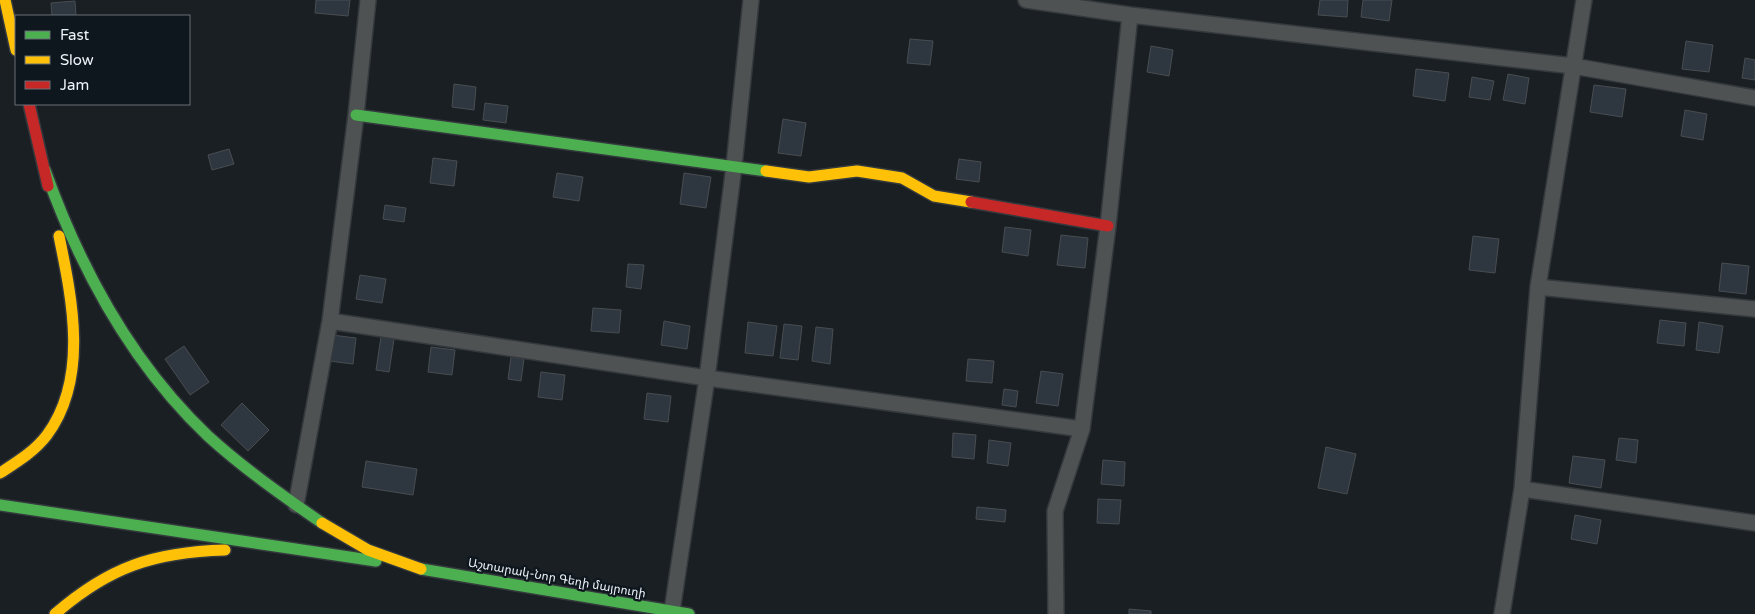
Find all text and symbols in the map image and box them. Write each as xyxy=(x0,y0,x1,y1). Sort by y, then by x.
legend xyxy=(15,15,190,105)
text: Fast xyxy=(60,26,90,44)
text: Slow xyxy=(60,51,94,69)
text: Jam xyxy=(60,76,89,94)
street label: Աշտարակ-Նոր Գեղի մայրուղի xyxy=(467,555,647,601)

